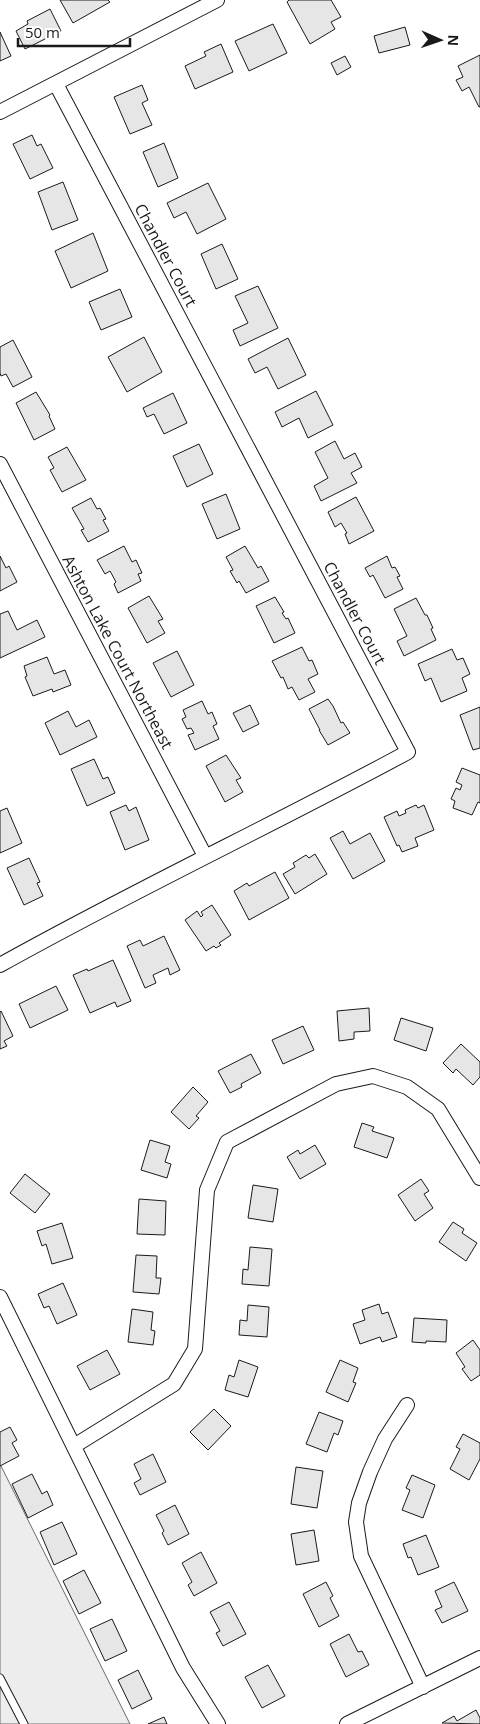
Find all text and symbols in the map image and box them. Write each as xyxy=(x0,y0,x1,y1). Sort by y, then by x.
scale bar xyxy=(18,15,130,47)
north arrow xyxy=(415,15,465,65)
text: 50 m xyxy=(25,22,60,42)
text: N xyxy=(444,34,463,46)
street label: Chandler Court xyxy=(130,200,203,311)
street label: Ashton Lake Court Northeast xyxy=(57,551,179,753)
street label: Chandler Court xyxy=(319,558,392,669)

